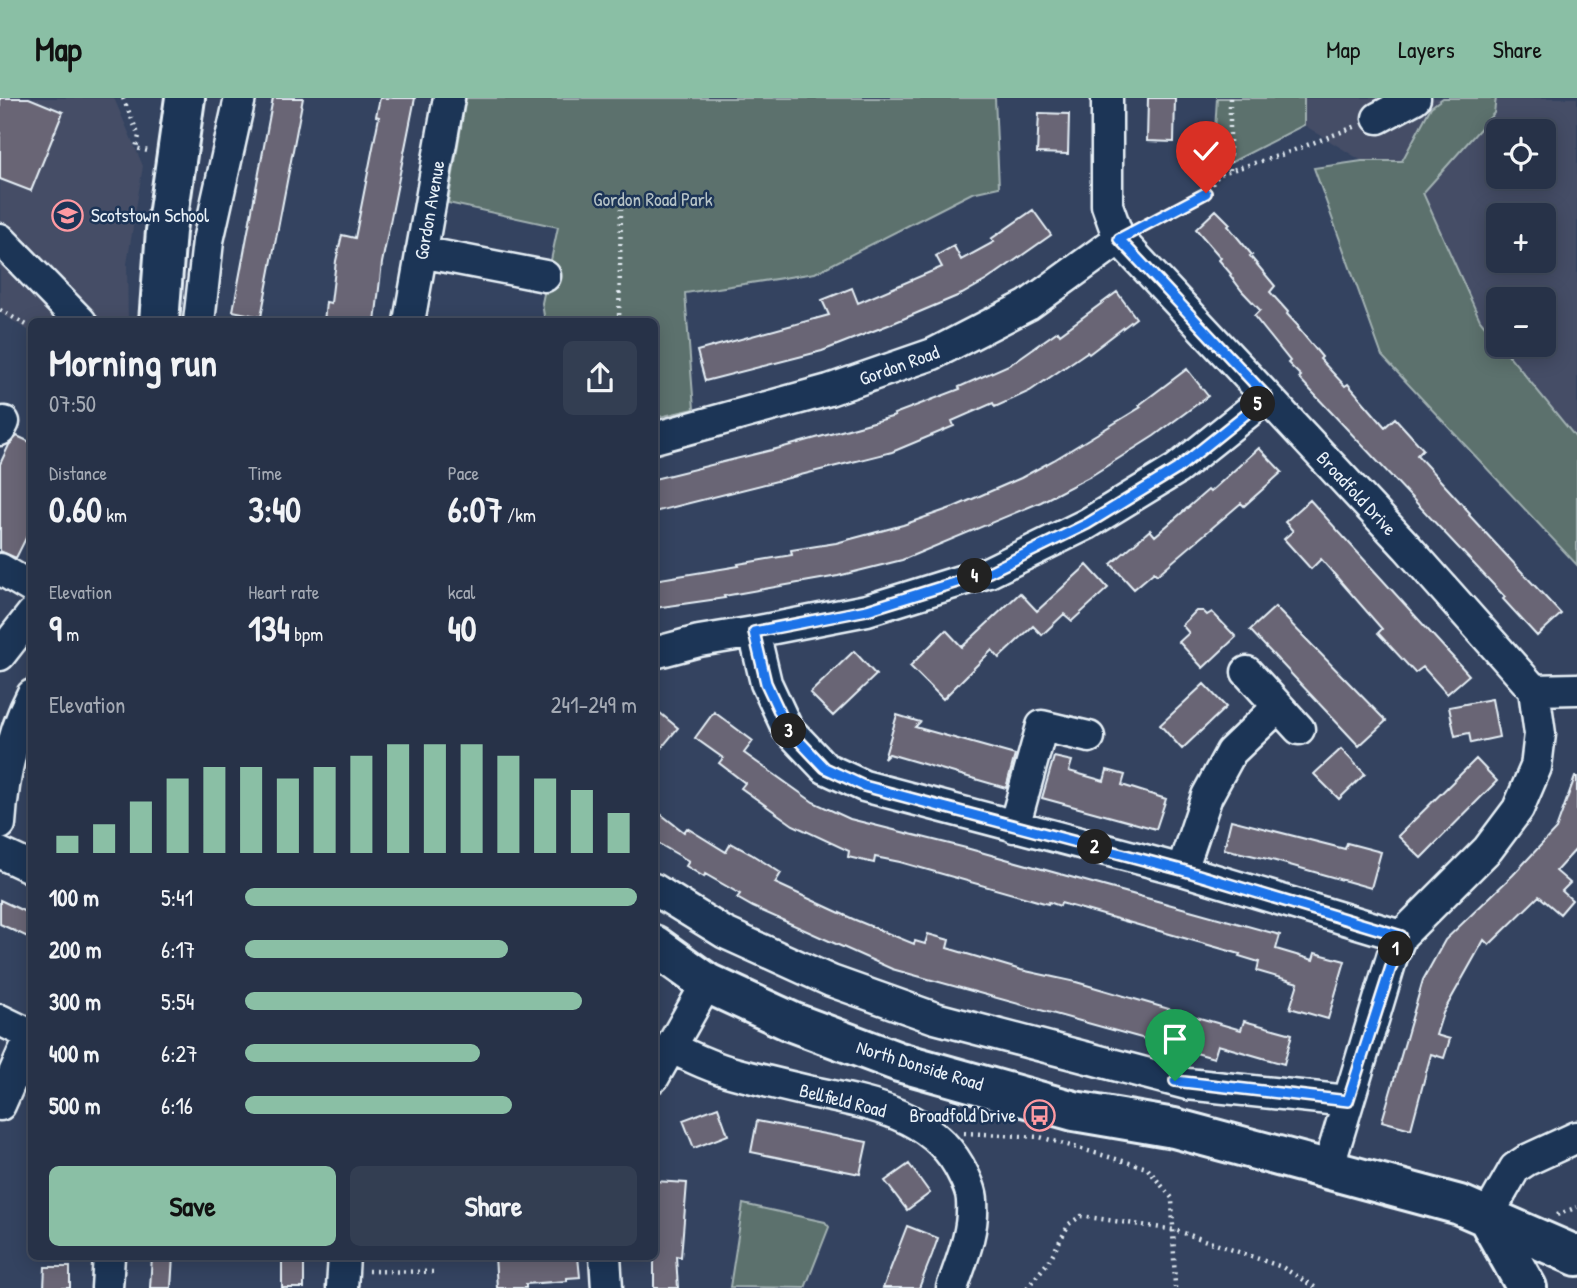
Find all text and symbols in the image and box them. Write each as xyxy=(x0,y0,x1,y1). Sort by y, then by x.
text: Map xyxy=(35,27,82,71)
text: Map xyxy=(1326,33,1360,65)
text: Layers xyxy=(1398,33,1455,65)
text: Share xyxy=(1493,33,1542,65)
map controls xyxy=(1486,119,1556,357)
button: locate xyxy=(1486,119,1556,189)
pin xyxy=(1176,121,1236,193)
icon: check xyxy=(1187,132,1225,170)
street label: Gordon Avenue xyxy=(407,158,451,262)
park label: Gordon Road Park xyxy=(593,186,713,212)
school or university icon: Scotstown School xyxy=(51,198,85,232)
place label: Scotstown School xyxy=(91,202,210,228)
button: + xyxy=(1486,203,1556,273)
button: − xyxy=(1486,287,1556,357)
text: Morning run xyxy=(49,336,217,388)
street label: Gordon Road xyxy=(855,338,943,391)
button: share xyxy=(563,341,637,415)
pin: 5 xyxy=(1240,386,1276,422)
text: 07:50 xyxy=(49,388,96,419)
text: 5 xyxy=(1253,390,1262,416)
street label: Broadfold Drive xyxy=(1311,445,1403,541)
text: Distance xyxy=(49,460,107,486)
text: Time xyxy=(248,460,282,486)
text: Pace xyxy=(448,460,479,486)
text: 0.60 xyxy=(49,486,102,533)
text: 3:40 xyxy=(248,486,301,533)
text: 6:07 xyxy=(448,486,503,533)
text: km xyxy=(102,502,127,528)
text: /km xyxy=(503,502,536,528)
pin: 4 xyxy=(958,559,992,594)
text: 4 xyxy=(971,562,978,588)
text: Elevation xyxy=(49,579,112,605)
text: Heart rate xyxy=(248,579,319,605)
text: kcal xyxy=(448,579,475,605)
text: 9 xyxy=(49,605,62,652)
text: 134 xyxy=(248,605,290,652)
text: 40 xyxy=(448,605,476,652)
text: m xyxy=(62,621,79,647)
text: bpm xyxy=(290,621,323,647)
text: Elevation xyxy=(49,689,125,720)
text: 241–249 m xyxy=(551,689,637,720)
pin: 3 xyxy=(772,714,806,748)
text: 3 xyxy=(784,717,793,743)
pin: 2 xyxy=(1078,830,1112,864)
text: 2 xyxy=(1090,833,1099,859)
text: 100 m xyxy=(49,882,99,913)
text: 5:41 xyxy=(161,882,193,913)
pin: 1 xyxy=(1378,932,1414,966)
text: 200 m xyxy=(49,934,101,965)
text: 6:17 xyxy=(161,934,195,965)
text: 1 xyxy=(1392,935,1399,961)
text: 300 m xyxy=(49,986,101,1017)
text: 5:54 xyxy=(161,986,194,1017)
pin xyxy=(1145,1009,1205,1081)
icon: arrive xyxy=(1156,1020,1194,1058)
street label: North Donside Road xyxy=(853,1033,987,1097)
text: 400 m xyxy=(49,1038,99,1069)
text: 6:27 xyxy=(161,1038,198,1069)
street label: Bellfield Road xyxy=(797,1077,890,1123)
text: 500 m xyxy=(49,1090,100,1121)
text: 6:16 xyxy=(161,1090,193,1121)
bus stop icon: Broadfold Drive xyxy=(1022,1098,1056,1132)
place label: Broadfold Drive xyxy=(909,1102,1016,1128)
button: Save xyxy=(49,1166,336,1246)
button: Share xyxy=(350,1166,637,1246)

